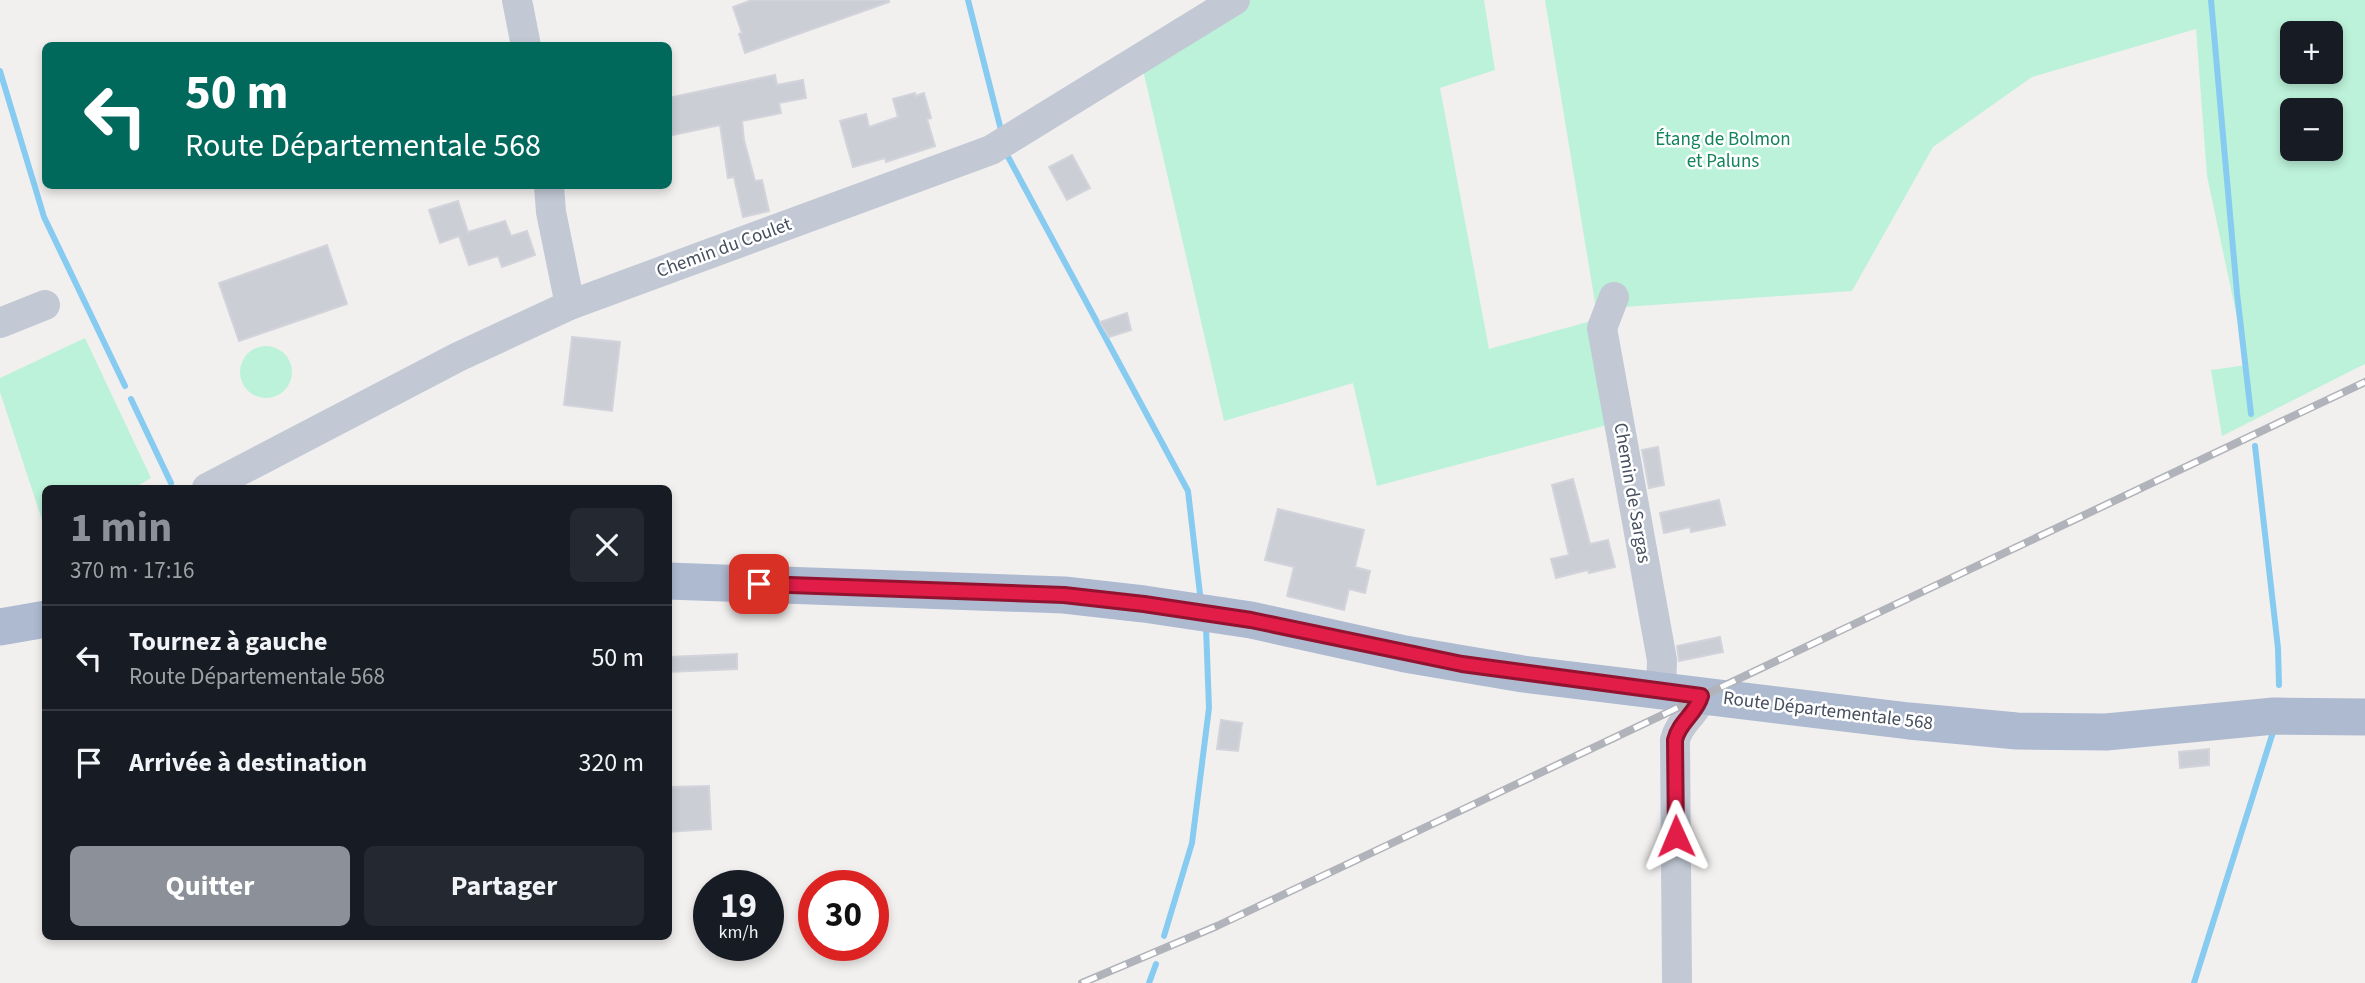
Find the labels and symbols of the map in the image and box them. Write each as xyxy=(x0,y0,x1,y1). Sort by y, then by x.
park label: Étang de Bolmon et Paluns xyxy=(1655,126,1791,175)
street label: Chemin du Coulet xyxy=(653,211,796,285)
street label: Chemin de Sargas xyxy=(1606,421,1658,565)
pin xyxy=(729,554,789,614)
street label: Route Départementale 568 xyxy=(1721,685,1935,737)
position arrow xyxy=(1639,799,1713,873)
speed limit sign: 30 xyxy=(798,870,889,961)

